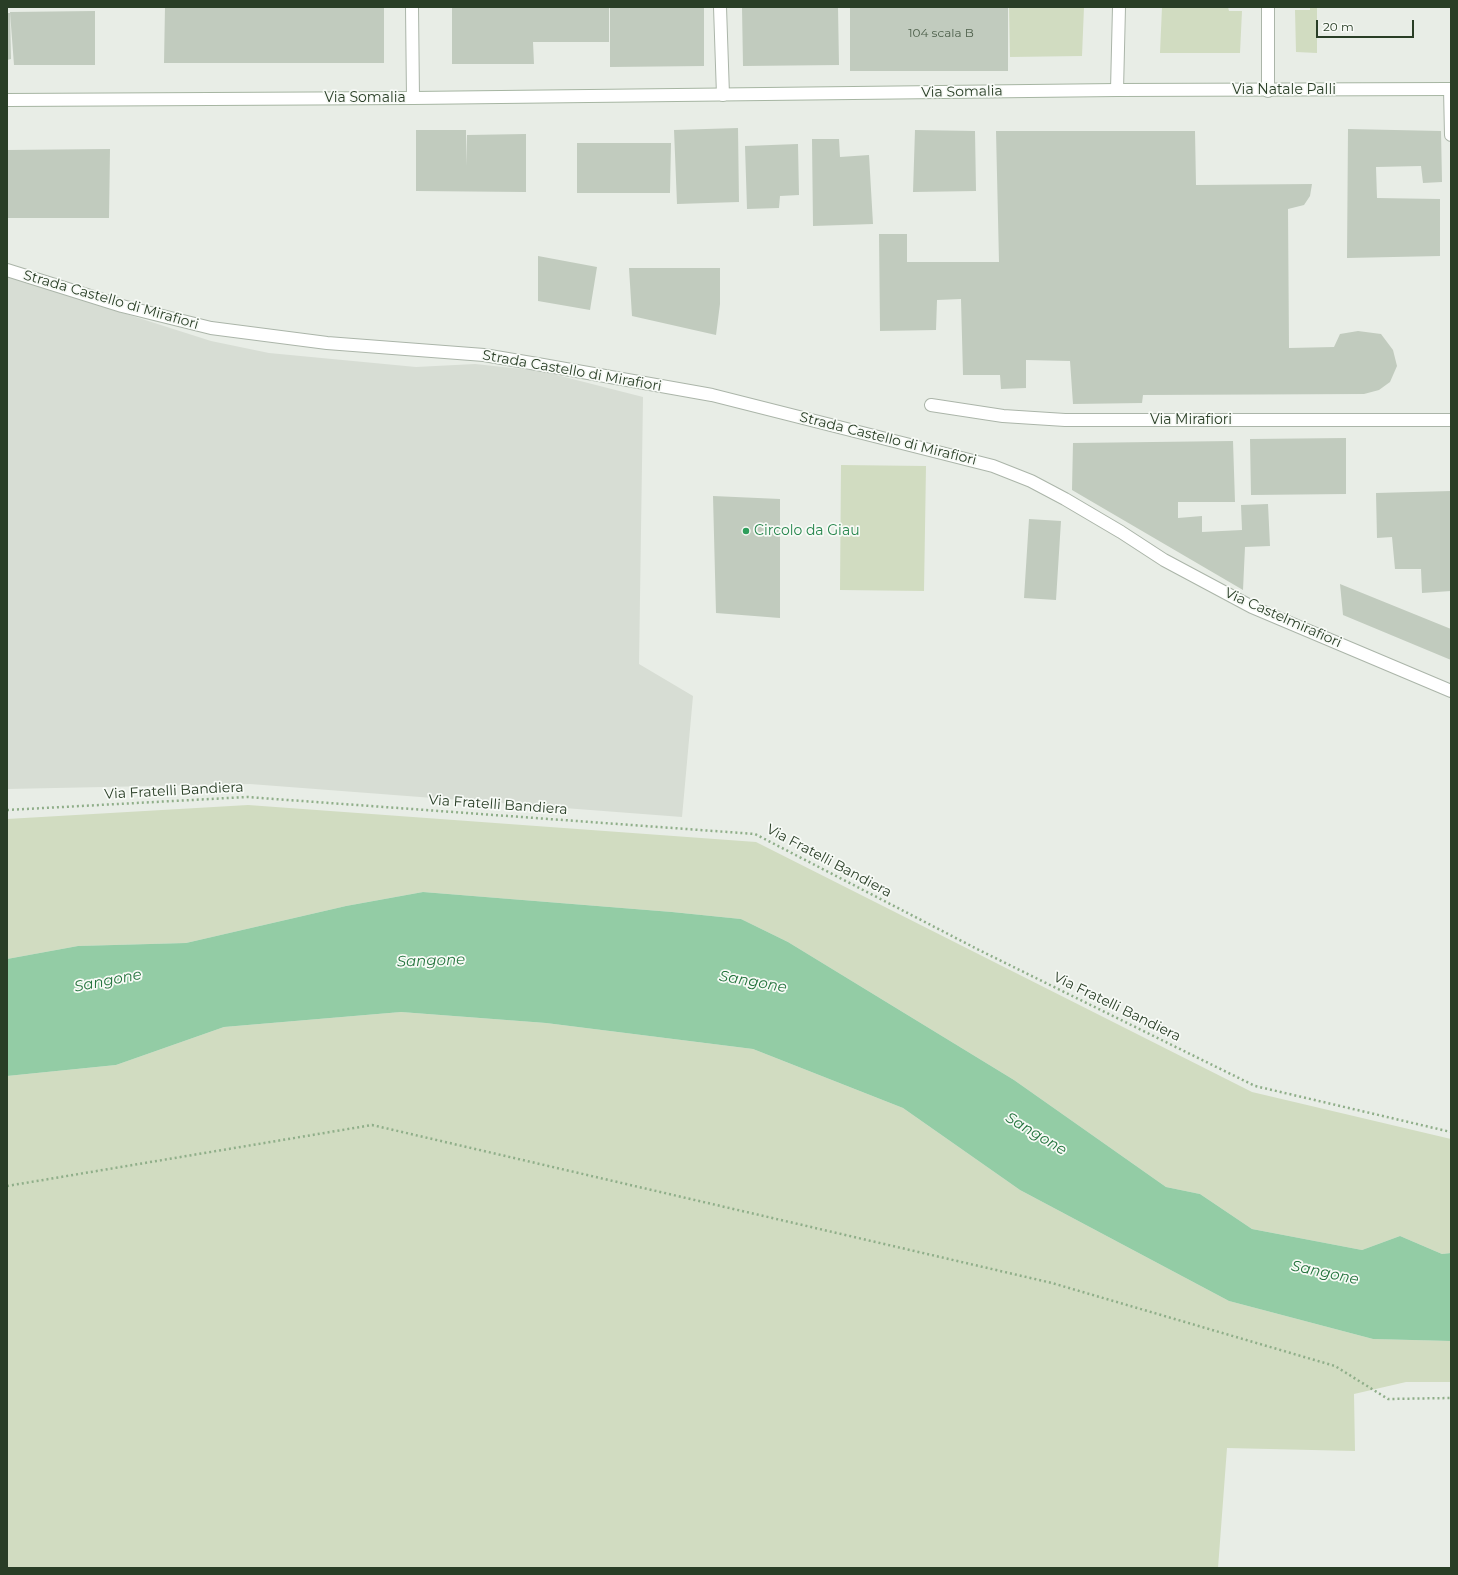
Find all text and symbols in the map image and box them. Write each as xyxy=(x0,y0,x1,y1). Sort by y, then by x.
scale bar xyxy=(1318,12,1416,38)
text: 20 m xyxy=(1323,19,1354,34)
house number: 104 scala B xyxy=(908,26,974,40)
street label: Via Natale Palli xyxy=(1232,82,1336,98)
street label: Via Somalia xyxy=(921,83,1003,101)
street label: Via Somalia xyxy=(324,90,406,106)
street label: Strada Castello di Mirafiori xyxy=(21,267,201,333)
street label: Strada Castello di Mirafiori xyxy=(481,347,663,395)
street label: Strada Castello di Mirafiori xyxy=(798,409,978,469)
street label: Via Mirafiori xyxy=(1150,412,1232,428)
place label: Circolo da Giau xyxy=(754,523,860,539)
marker: Circolo da Giau xyxy=(741,526,751,536)
street label: Via Castelmirafiori xyxy=(1222,585,1344,651)
street label: Via Fratelli Bandiera xyxy=(104,779,244,803)
street label: Via Fratelli Bandiera xyxy=(428,792,568,818)
street label: Via Fratelli Bandiera xyxy=(764,821,894,901)
water label: Sangone xyxy=(396,951,466,971)
water label: Sangone xyxy=(73,966,143,996)
water label: Sangone xyxy=(718,967,788,997)
street label: Via Fratelli Bandiera xyxy=(1051,969,1183,1045)
water label: Sangone xyxy=(1002,1109,1070,1159)
water label: Sangone xyxy=(1290,1257,1360,1289)

